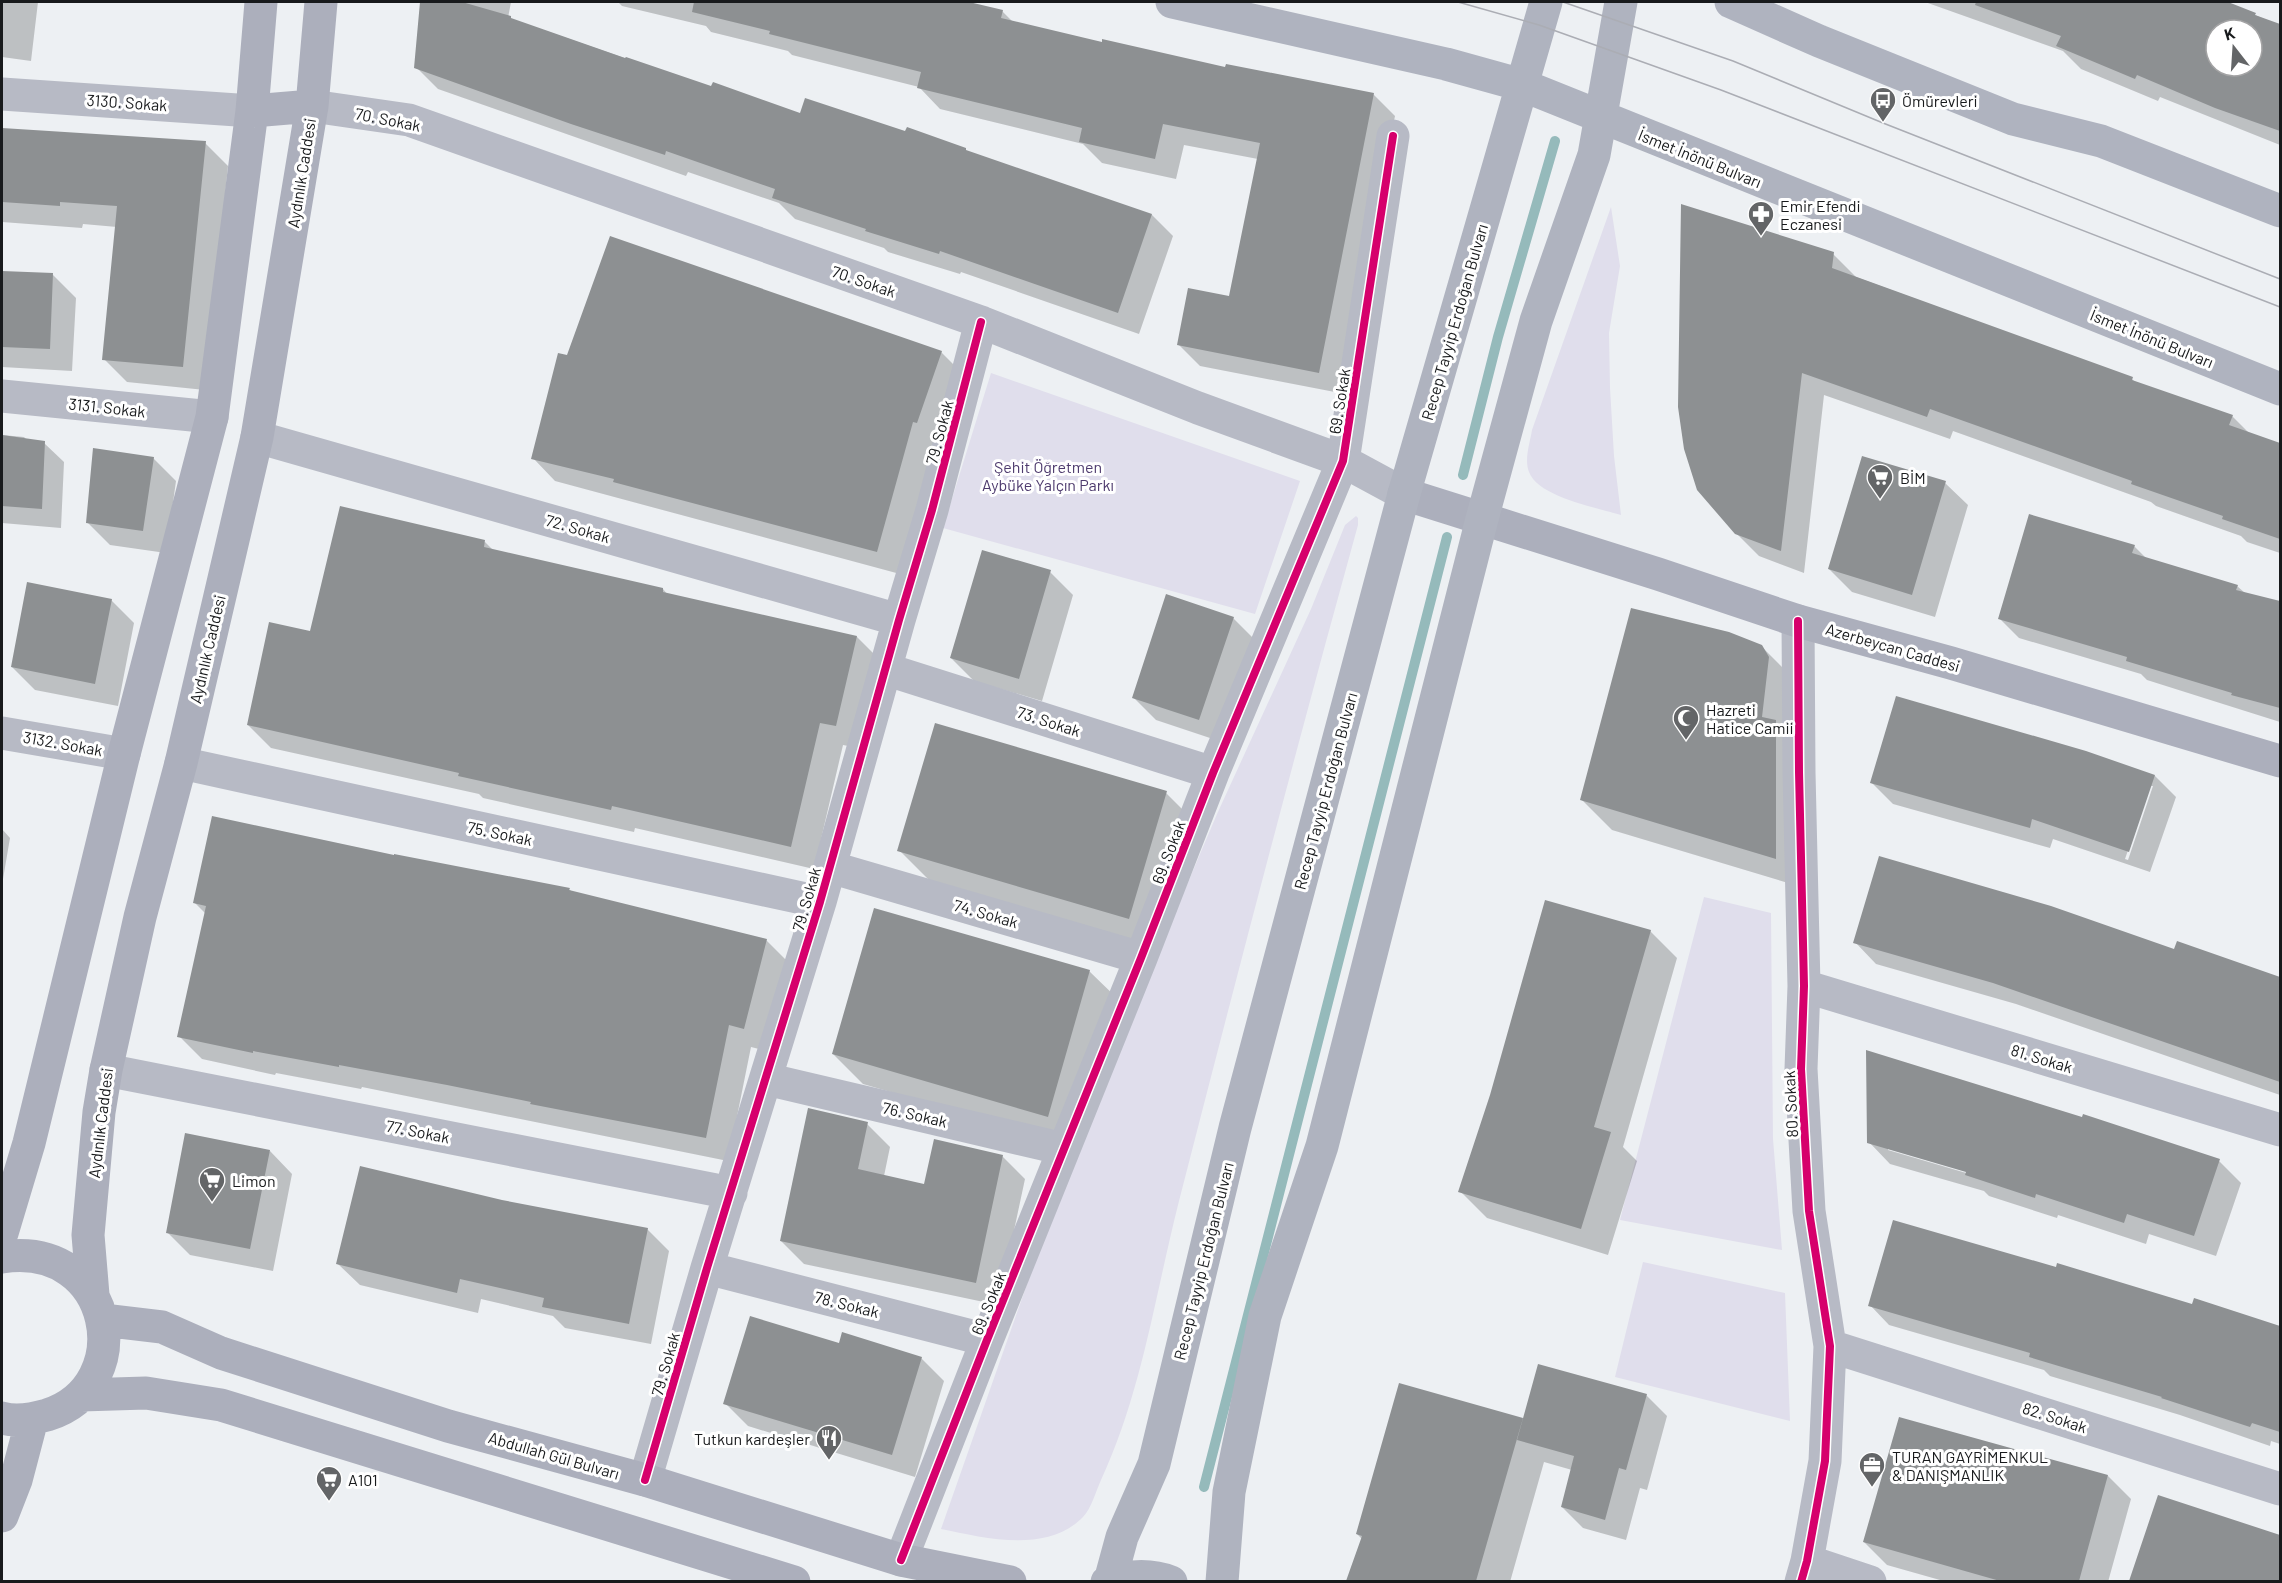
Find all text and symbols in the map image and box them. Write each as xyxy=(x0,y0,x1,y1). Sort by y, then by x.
north arrow xyxy=(2204,18,2264,78)
text: K xyxy=(2222,23,2237,44)
bus stop icon: Ömürevleri xyxy=(1868,85,1898,123)
street label: 3130. Sokak xyxy=(86,90,168,114)
place label: Ömürevleri xyxy=(1902,91,1978,110)
street label: 70. Sokak xyxy=(354,103,422,135)
street label: Aydınlık Caddesi xyxy=(283,117,319,229)
street label: İsmet İnönü Bulvarı xyxy=(1636,125,1764,191)
place label: Emir Efendi Eczanesi xyxy=(1780,196,1861,233)
pharmacy icon: Emir Efendi Eczanesi xyxy=(1746,199,1776,237)
street label: Recep Tayyip Erdoğan Bulvarı xyxy=(1417,222,1491,422)
street label: 70. Sokak xyxy=(830,261,898,301)
street label: İsmet İnönü Bulvarı xyxy=(2088,305,2216,371)
street label: 69. Sokak xyxy=(1324,367,1354,435)
street label: 3131. Sokak xyxy=(68,394,146,420)
street label: 79. Sokak xyxy=(921,398,957,466)
park label: Şehit Öğretmen Aybüke Yalçın Parkı xyxy=(982,457,1114,494)
supermarket icon: BİM xyxy=(1865,462,1895,500)
place label: BİM xyxy=(1900,468,1926,487)
street label: 72. Sokak xyxy=(544,510,612,546)
street label: Aydınlık Caddesi xyxy=(185,593,229,705)
street label: Azerbeycan Caddesi xyxy=(1824,619,1962,675)
street label: Recep Tayyip Erdoğan Bulvarı xyxy=(1290,690,1360,892)
place label: Hazreti Hatice Camii xyxy=(1706,700,1794,737)
street label: 73. Sokak xyxy=(1015,702,1083,740)
mosque icon: Hazreti Hatice Camii xyxy=(1671,703,1701,741)
street label: 3132. Sokak xyxy=(22,727,104,759)
street label: 75. Sokak xyxy=(466,817,534,849)
street label: 69. Sokak xyxy=(1147,818,1189,886)
street label: 79. Sokak xyxy=(788,865,824,933)
street label: 74. Sokak xyxy=(952,895,1020,931)
street label: 81. Sokak xyxy=(2009,1040,2075,1076)
street label: Aydınlık Caddesi xyxy=(84,1067,116,1179)
street label: 80. Sokak xyxy=(1779,1070,1801,1138)
street label: 76. Sokak xyxy=(881,1097,949,1131)
street label: 77. Sokak xyxy=(385,1116,451,1146)
street label: Recep Tayyip Erdoğan Bulvarı xyxy=(1169,1160,1237,1362)
supermarket icon: Limon xyxy=(197,1165,227,1203)
place label: Limon xyxy=(232,1171,276,1190)
street label: 69. Sokak xyxy=(967,1269,1009,1337)
street label: 78. Sokak xyxy=(813,1287,881,1321)
street label: 79. Sokak xyxy=(647,1330,683,1398)
street label: 82. Sokak xyxy=(2020,1398,2090,1436)
restaurant icon: Tutkun kardeşler xyxy=(814,1423,844,1461)
street label: Abdullah Gül Bulvarı xyxy=(486,1427,622,1483)
place label: Tutkun kardeşler xyxy=(694,1429,810,1448)
place label: TURAN GAYRİMENKUL & DANIŞMANLIK xyxy=(1892,1447,2048,1484)
office icon: TURAN GAYRİMENKUL & DANIŞMANLIK xyxy=(1857,1450,1887,1488)
supermarket icon: A101 xyxy=(314,1464,344,1502)
place label: A101 xyxy=(348,1470,378,1489)

